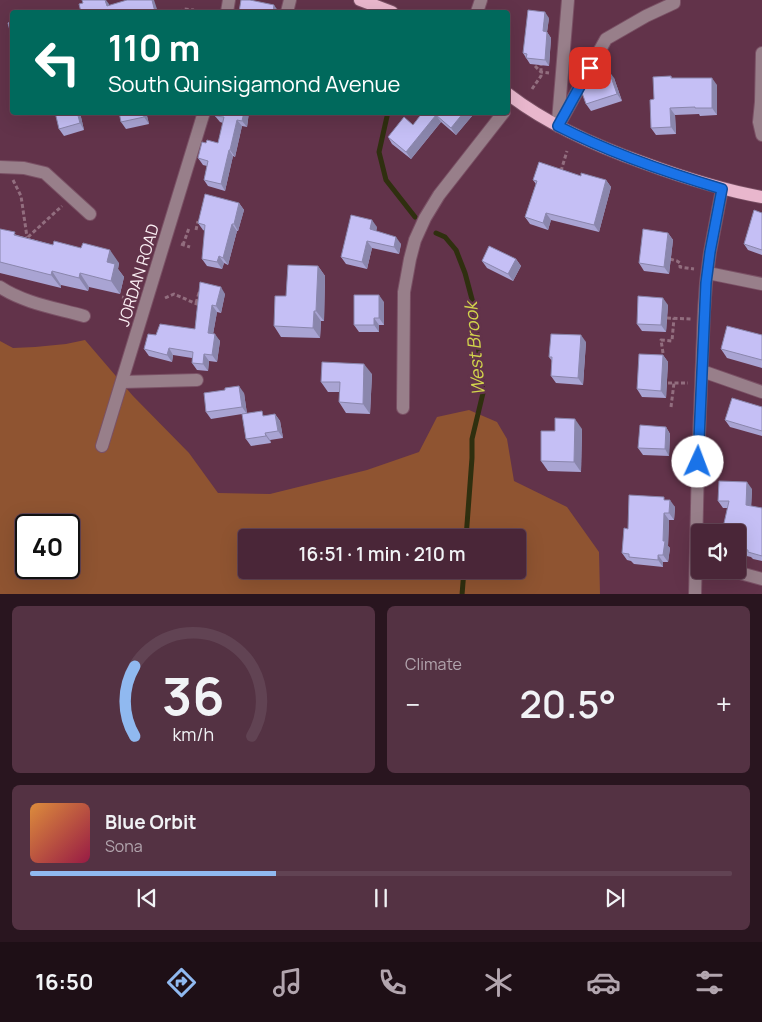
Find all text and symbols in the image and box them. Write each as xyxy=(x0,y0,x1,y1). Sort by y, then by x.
text: 110 m xyxy=(108,24,200,72)
icon: left xyxy=(25,30,90,95)
pin xyxy=(569,47,611,89)
icon: arrive xyxy=(576,54,604,82)
text: South Quinsigamond Avenue xyxy=(108,69,400,99)
street label: JORDAN ROAD xyxy=(112,221,164,329)
water label: West Brook xyxy=(458,298,490,397)
position arrow xyxy=(671,435,723,487)
speed limit sign: 40 xyxy=(15,514,80,579)
map controls xyxy=(691,524,746,579)
button: sound xyxy=(691,524,746,579)
text: 16:51 · 1 min · 210 m xyxy=(298,541,466,567)
text: Climate xyxy=(405,653,462,675)
text: 36 xyxy=(162,660,225,731)
text: 20.5° xyxy=(520,677,616,729)
text: − xyxy=(405,685,420,723)
text: + xyxy=(716,685,732,723)
text: km/h xyxy=(173,722,214,746)
text: Blue Orbit xyxy=(105,809,197,835)
text: Sona xyxy=(105,835,143,857)
icon: previous xyxy=(133,884,161,912)
icon: pause xyxy=(367,884,395,912)
icon: next xyxy=(601,884,629,912)
icon: directions xyxy=(164,965,199,1000)
icon: music xyxy=(270,965,305,1000)
icon: phone xyxy=(375,965,410,1000)
icon: climate xyxy=(481,965,516,1000)
icon: car xyxy=(586,965,621,1000)
icon: filters xyxy=(692,965,727,1000)
text: 16:50 xyxy=(35,967,93,997)

